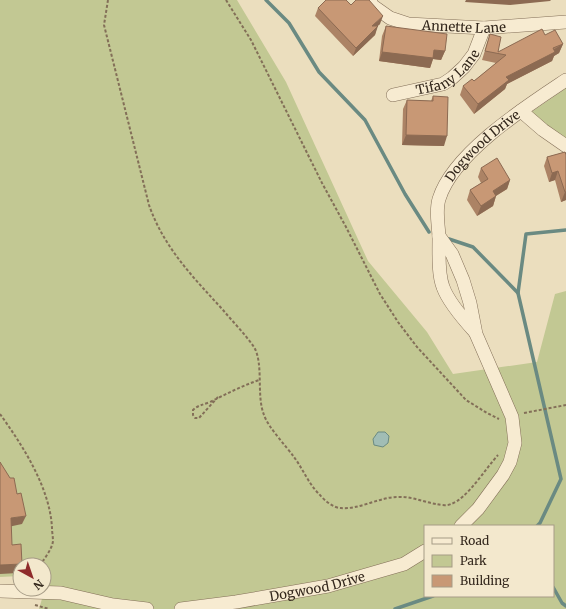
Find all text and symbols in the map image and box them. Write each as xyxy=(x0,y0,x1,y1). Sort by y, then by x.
street label: Annette Lane xyxy=(421,16,507,37)
street label: Tifany Lane xyxy=(414,47,483,98)
street label: Dogwood Drive xyxy=(441,106,523,185)
legend xyxy=(424,525,554,597)
text: Road xyxy=(460,533,489,548)
text: Park xyxy=(460,553,487,568)
north arrow xyxy=(12,557,52,597)
street label: Dogwood Drive xyxy=(268,567,367,605)
text: Building xyxy=(460,573,510,588)
text: N xyxy=(30,577,46,593)

